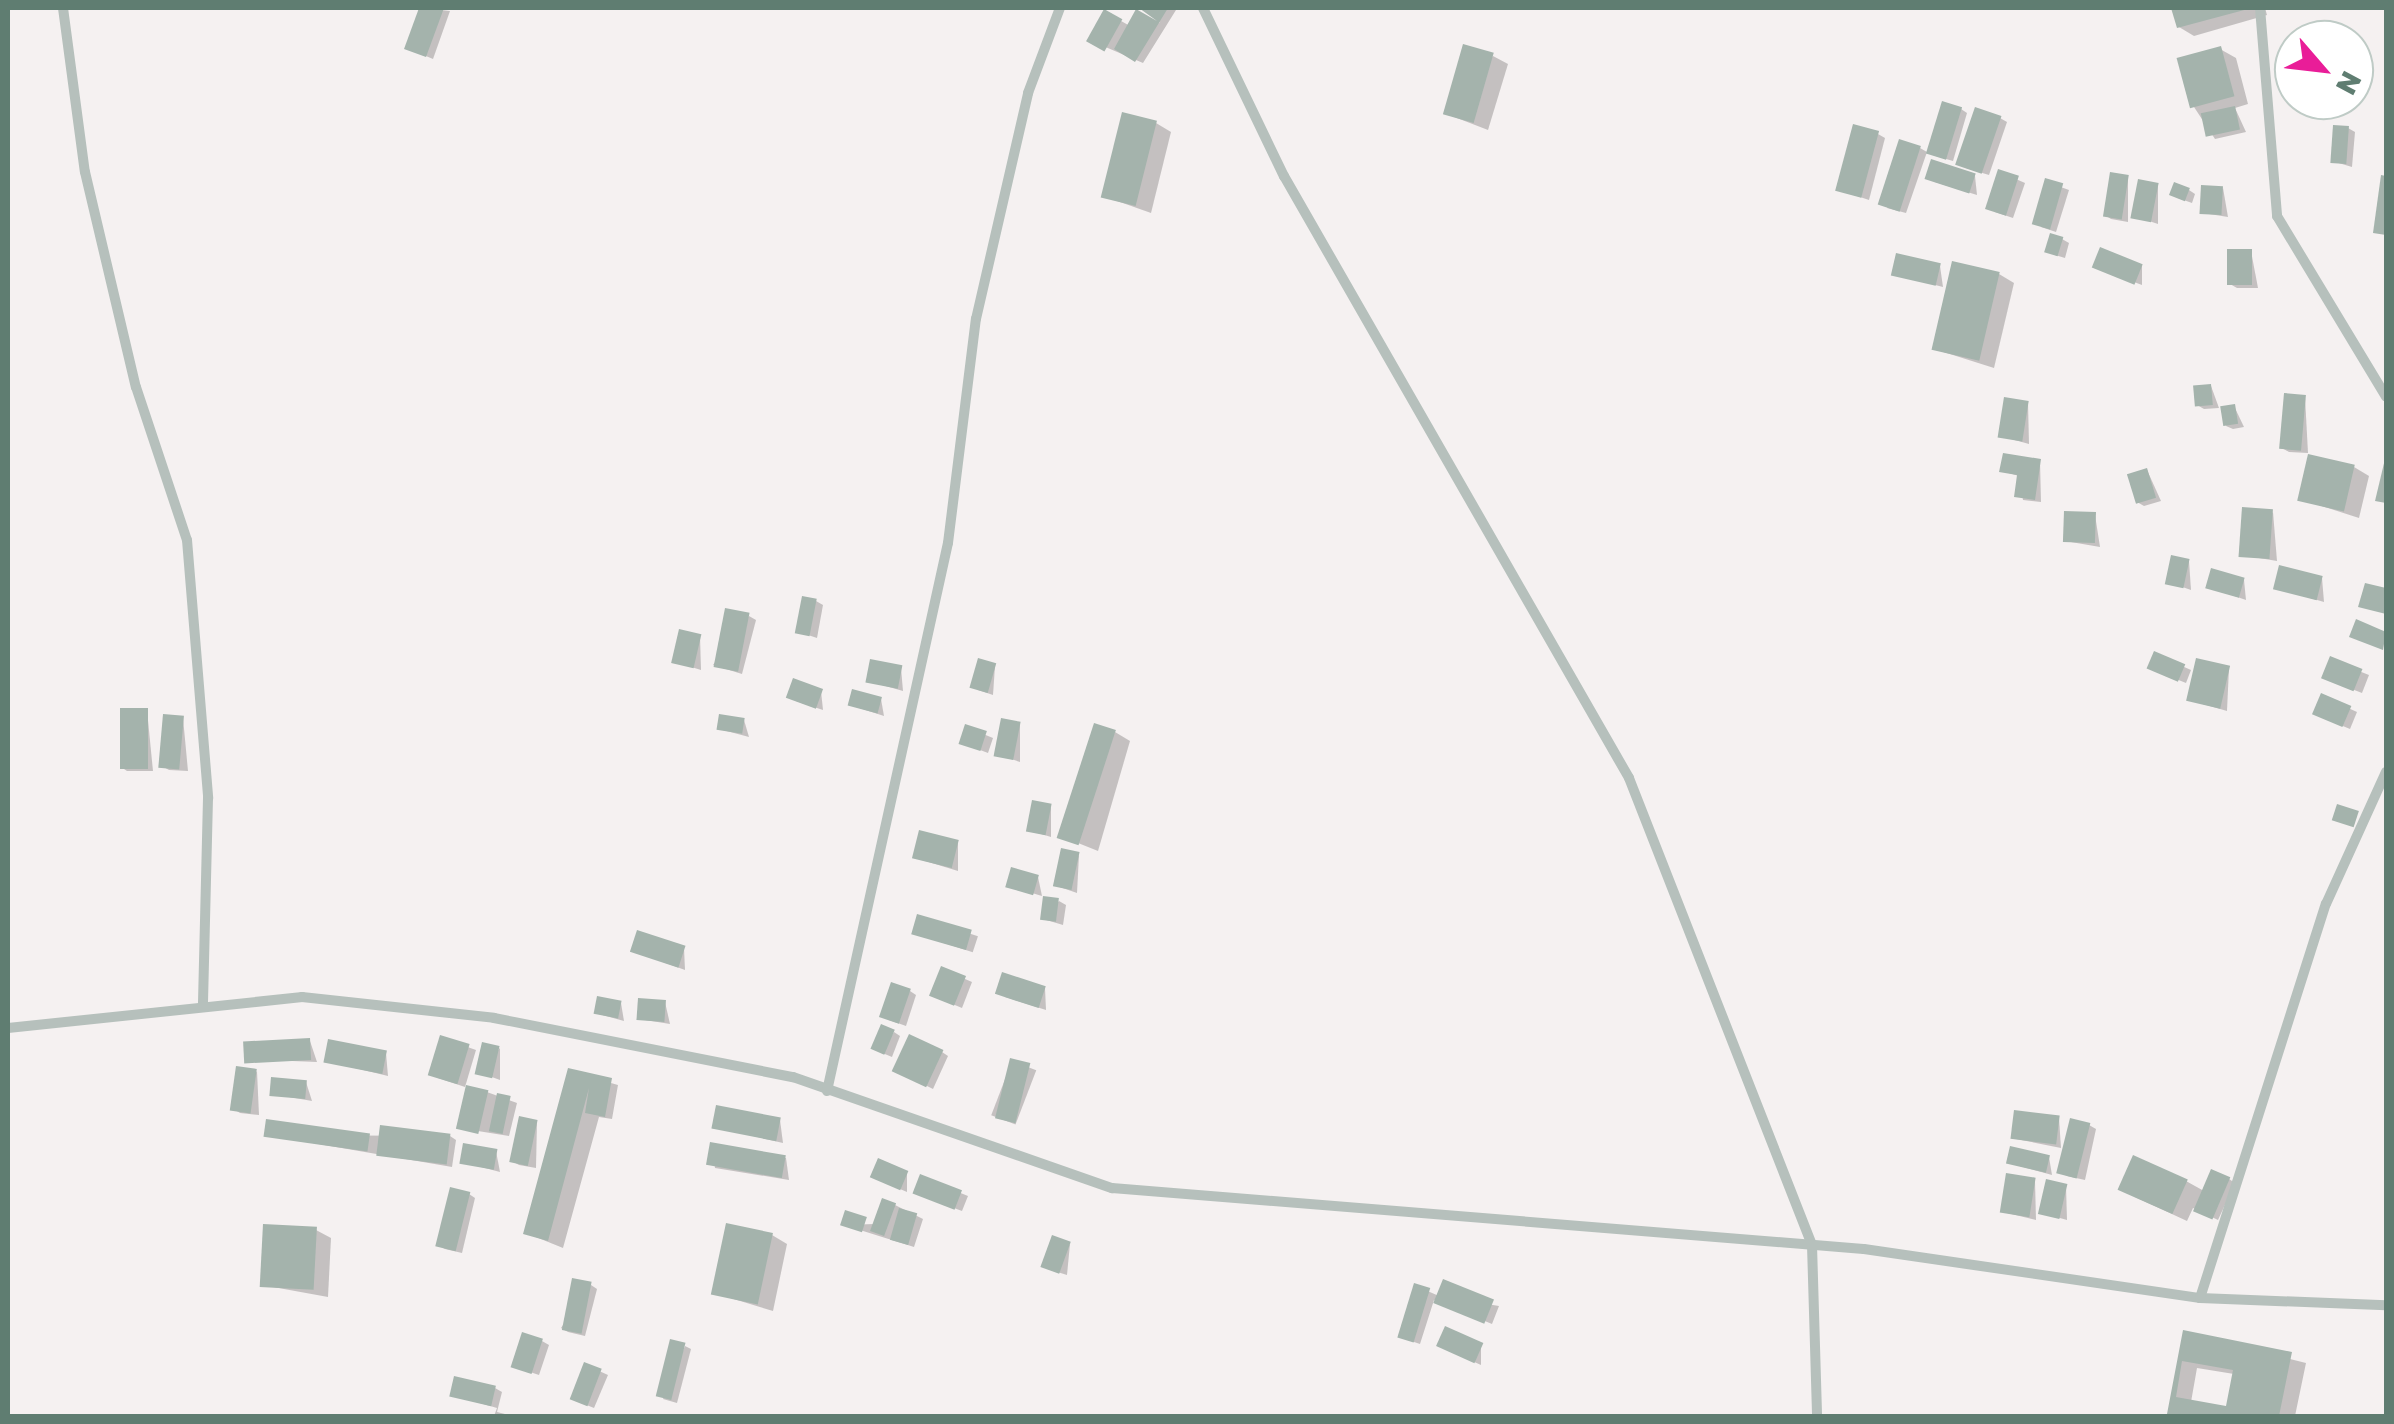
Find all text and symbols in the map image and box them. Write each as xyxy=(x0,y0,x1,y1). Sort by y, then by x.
north arrow xyxy=(2274,20,2374,120)
text: N xyxy=(2330,66,2369,101)

